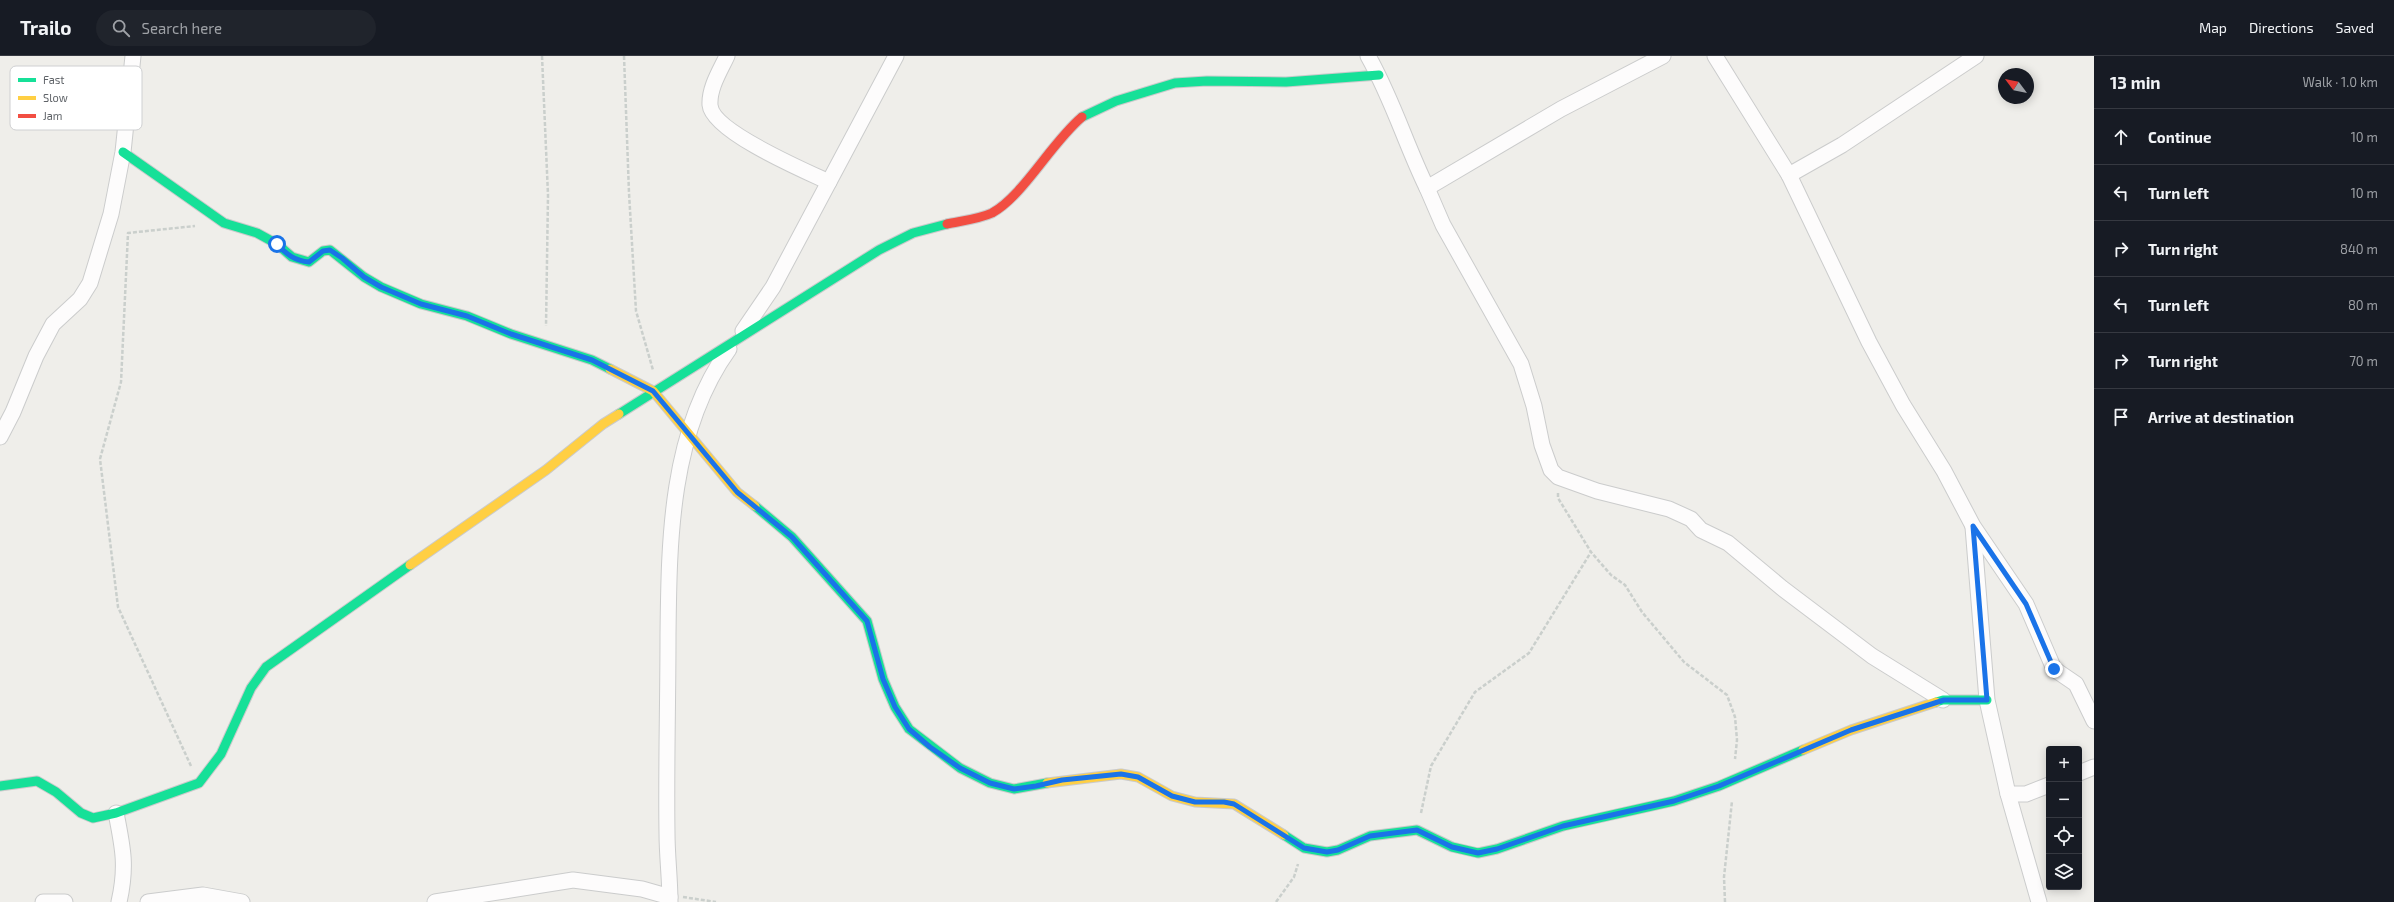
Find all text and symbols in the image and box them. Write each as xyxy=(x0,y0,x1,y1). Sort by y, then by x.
search box xyxy=(96,10,376,46)
text: Trailo xyxy=(20,16,72,39)
icon: search xyxy=(110,17,132,39)
text: Search here xyxy=(142,19,222,37)
text: Map xyxy=(2199,19,2227,36)
text: Directions xyxy=(2249,19,2314,36)
text: Saved xyxy=(2336,19,2374,36)
legend xyxy=(10,66,142,130)
north arrow xyxy=(1998,68,2034,104)
text: 13 min xyxy=(2110,72,2161,92)
text: Fast xyxy=(43,73,65,86)
text: Walk · 1.0 km xyxy=(2303,74,2378,90)
text: Slow xyxy=(43,91,68,104)
text: Jam xyxy=(43,109,62,122)
icon: ahead xyxy=(2110,126,2132,148)
text: Continue xyxy=(2148,128,2211,146)
text: 10 m xyxy=(2351,129,2378,145)
icon: left xyxy=(2110,182,2132,204)
text: Turn left xyxy=(2148,184,2209,202)
text: 10 m xyxy=(2351,185,2378,201)
route start xyxy=(268,235,286,253)
icon: right xyxy=(2110,238,2132,260)
text: Turn right xyxy=(2148,240,2218,258)
text: 840 m xyxy=(2340,241,2378,257)
icon: left xyxy=(2110,294,2132,316)
text: Turn left xyxy=(2148,296,2209,314)
text: 80 m xyxy=(2348,297,2378,313)
icon: right xyxy=(2110,350,2132,372)
text: Turn right xyxy=(2148,352,2218,370)
text: 70 m xyxy=(2349,353,2378,369)
icon: arrive xyxy=(2110,406,2132,428)
text: Arrive at destination xyxy=(2148,408,2294,426)
route end xyxy=(2045,660,2063,678)
map controls xyxy=(2046,746,2082,890)
button: + xyxy=(2046,746,2082,782)
button: − xyxy=(2046,782,2082,818)
button: locate xyxy=(2046,818,2082,854)
button: layers xyxy=(2046,854,2082,890)

